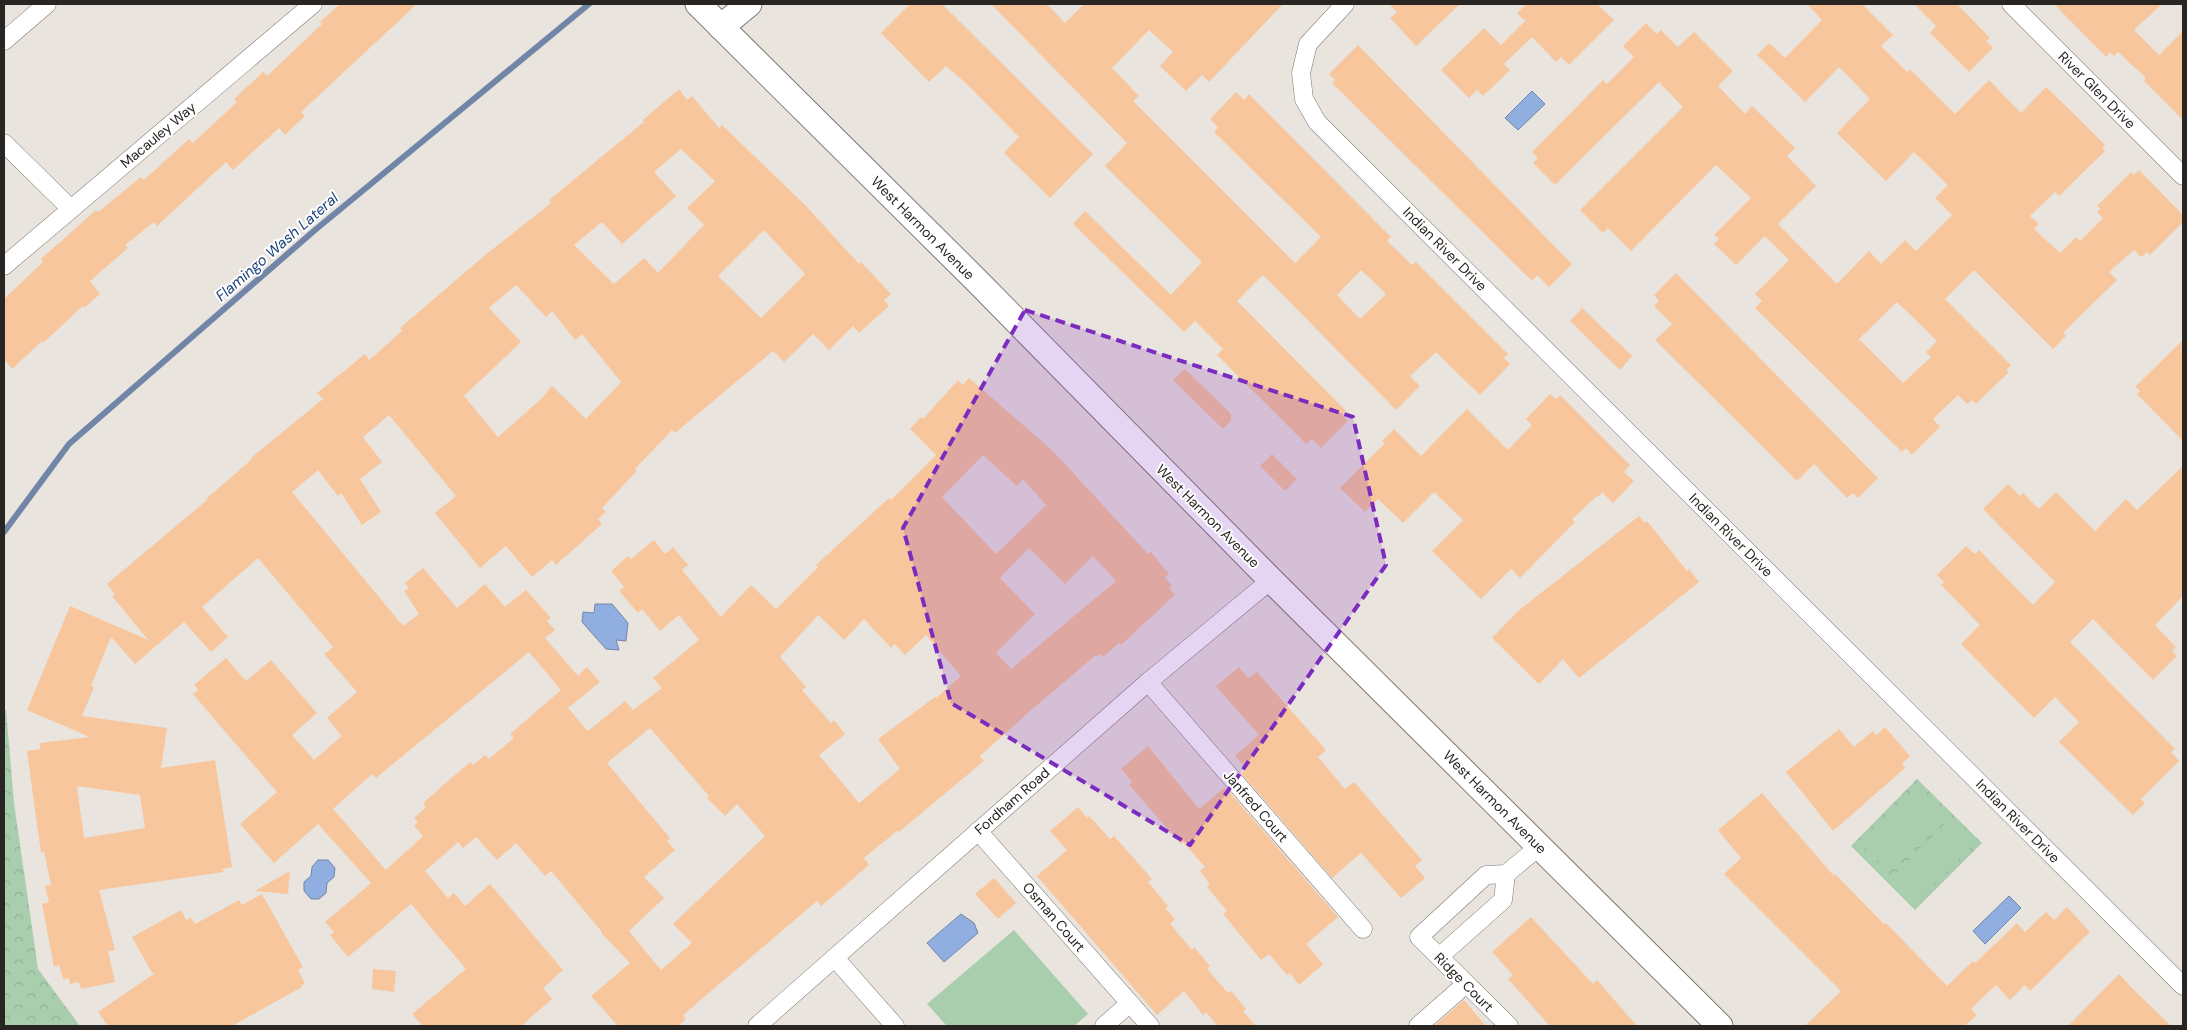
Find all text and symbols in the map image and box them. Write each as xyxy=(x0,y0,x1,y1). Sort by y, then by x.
street label: River Glen Drive xyxy=(2055,48,2140,133)
street label: Macauley Way xyxy=(116,98,200,172)
street label: West Harmon Avenue xyxy=(867,172,979,284)
water label: Flamingo Wash Lateral xyxy=(211,188,343,306)
street label: Indian River Drive xyxy=(1399,203,1491,295)
street label: West Harmon Avenue xyxy=(1152,460,1264,572)
street label: Indian River Drive xyxy=(1685,489,1777,581)
street label: West Harmon Avenue xyxy=(1439,746,1551,858)
street label: Fordham Road xyxy=(971,763,1053,839)
street label: Janfred Court xyxy=(1220,766,1292,846)
street label: Indian River Drive xyxy=(1972,775,2064,867)
street label: Osman Court xyxy=(1019,878,1089,956)
street label: Ridge Court xyxy=(1431,949,1497,1015)

